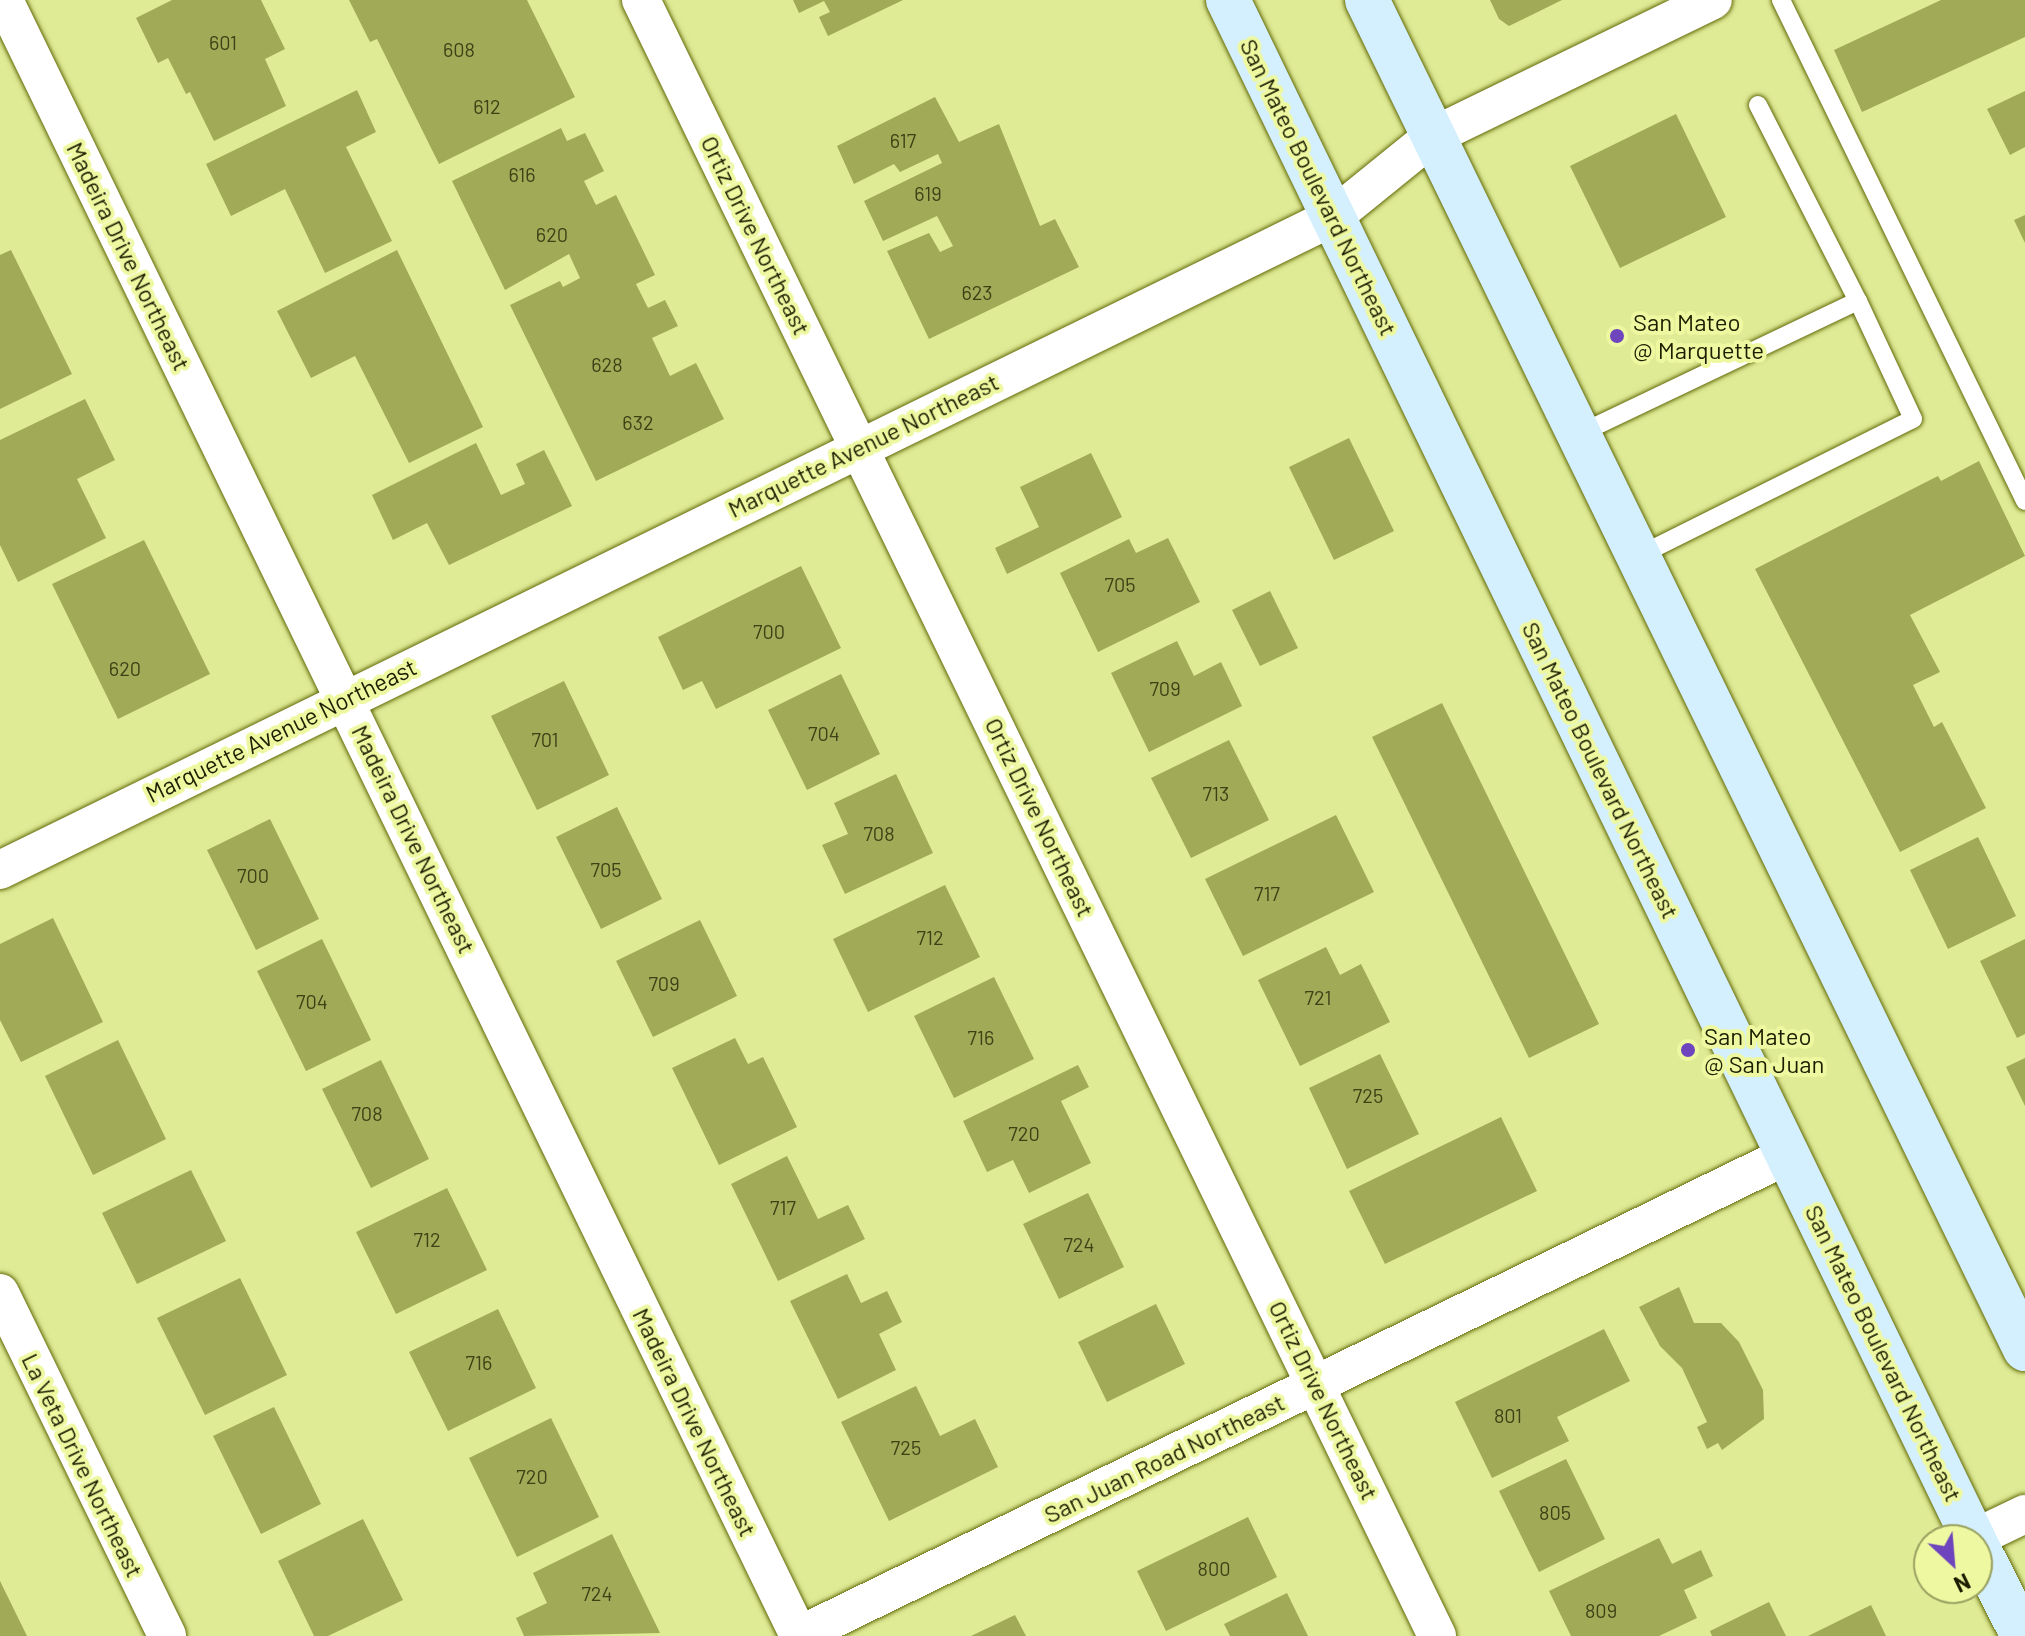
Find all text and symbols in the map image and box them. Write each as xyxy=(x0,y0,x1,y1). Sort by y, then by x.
house number: 601 xyxy=(209,30,237,54)
street label: San Mateo Boulevard Northeast xyxy=(1235,34,1403,340)
house number: 608 xyxy=(443,37,475,61)
house number: 612 xyxy=(473,94,501,118)
house number: 617 xyxy=(890,128,916,152)
street label: Ortiz Drive Northeast xyxy=(695,131,817,339)
street label: Madeira Drive Northeast xyxy=(61,137,197,375)
house number: 616 xyxy=(508,162,536,186)
house number: 619 xyxy=(914,181,942,205)
house number: 620 xyxy=(536,222,568,246)
house number: 623 xyxy=(961,280,993,304)
place label: San Mateo @ Marquette xyxy=(1633,308,1764,364)
marker: San Mateo @ Marquette xyxy=(1608,327,1626,345)
house number: 628 xyxy=(591,352,623,376)
street label: Marquette Avenue Northeast xyxy=(723,367,1003,523)
house number: 632 xyxy=(622,410,654,434)
house number: 705 xyxy=(1104,572,1136,596)
street label: San Mateo Boulevard Northeast xyxy=(1517,617,1685,923)
house number: 700 xyxy=(753,619,785,643)
street label: Marquette Avenue Northeast xyxy=(141,652,421,808)
house number: 620 xyxy=(109,656,141,680)
house number: 709 xyxy=(1149,676,1181,700)
street label: Ortiz Drive Northeast xyxy=(979,713,1101,921)
street label: Madeira Drive Northeast xyxy=(346,720,482,958)
house number: 704 xyxy=(808,721,840,745)
house number: 701 xyxy=(531,727,559,751)
house number: 713 xyxy=(1203,781,1229,805)
house number: 708 xyxy=(863,821,895,845)
house number: 705 xyxy=(590,857,622,881)
house number: 700 xyxy=(237,863,269,887)
house number: 717 xyxy=(1254,881,1280,905)
house number: 712 xyxy=(916,925,944,949)
house number: 709 xyxy=(648,971,680,995)
house number: 721 xyxy=(1305,985,1331,1009)
house number: 704 xyxy=(296,989,328,1013)
place label: San Mateo @ San Juan xyxy=(1704,1022,1825,1078)
house number: 716 xyxy=(968,1025,994,1049)
marker: San Mateo @ San Juan xyxy=(1679,1041,1697,1059)
house number: 725 xyxy=(1353,1083,1383,1107)
house number: 708 xyxy=(351,1101,383,1125)
house number: 720 xyxy=(1008,1121,1040,1145)
house number: 717 xyxy=(770,1195,796,1219)
street label: San Mateo Boulevard Northeast xyxy=(1800,1200,1968,1506)
house number: 712 xyxy=(413,1227,441,1251)
house number: 724 xyxy=(1063,1232,1095,1256)
street label: Ortiz Drive Northeast xyxy=(1263,1296,1385,1504)
street label: Madeira Drive Northeast xyxy=(627,1303,763,1541)
street label: La Veta Drive Northeast xyxy=(16,1348,150,1582)
house number: 716 xyxy=(466,1350,492,1374)
street label: San Juan Road Northeast xyxy=(1039,1387,1289,1529)
house number: 801 xyxy=(1494,1403,1522,1427)
house number: 725 xyxy=(891,1435,921,1459)
house number: 720 xyxy=(516,1464,548,1488)
house number: 805 xyxy=(1539,1500,1571,1524)
north arrow xyxy=(1913,1524,1993,1604)
house number: 800 xyxy=(1197,1556,1231,1580)
text: N xyxy=(1950,1569,1975,1599)
house number: 724 xyxy=(581,1581,613,1605)
house number: 809 xyxy=(1585,1598,1617,1622)

